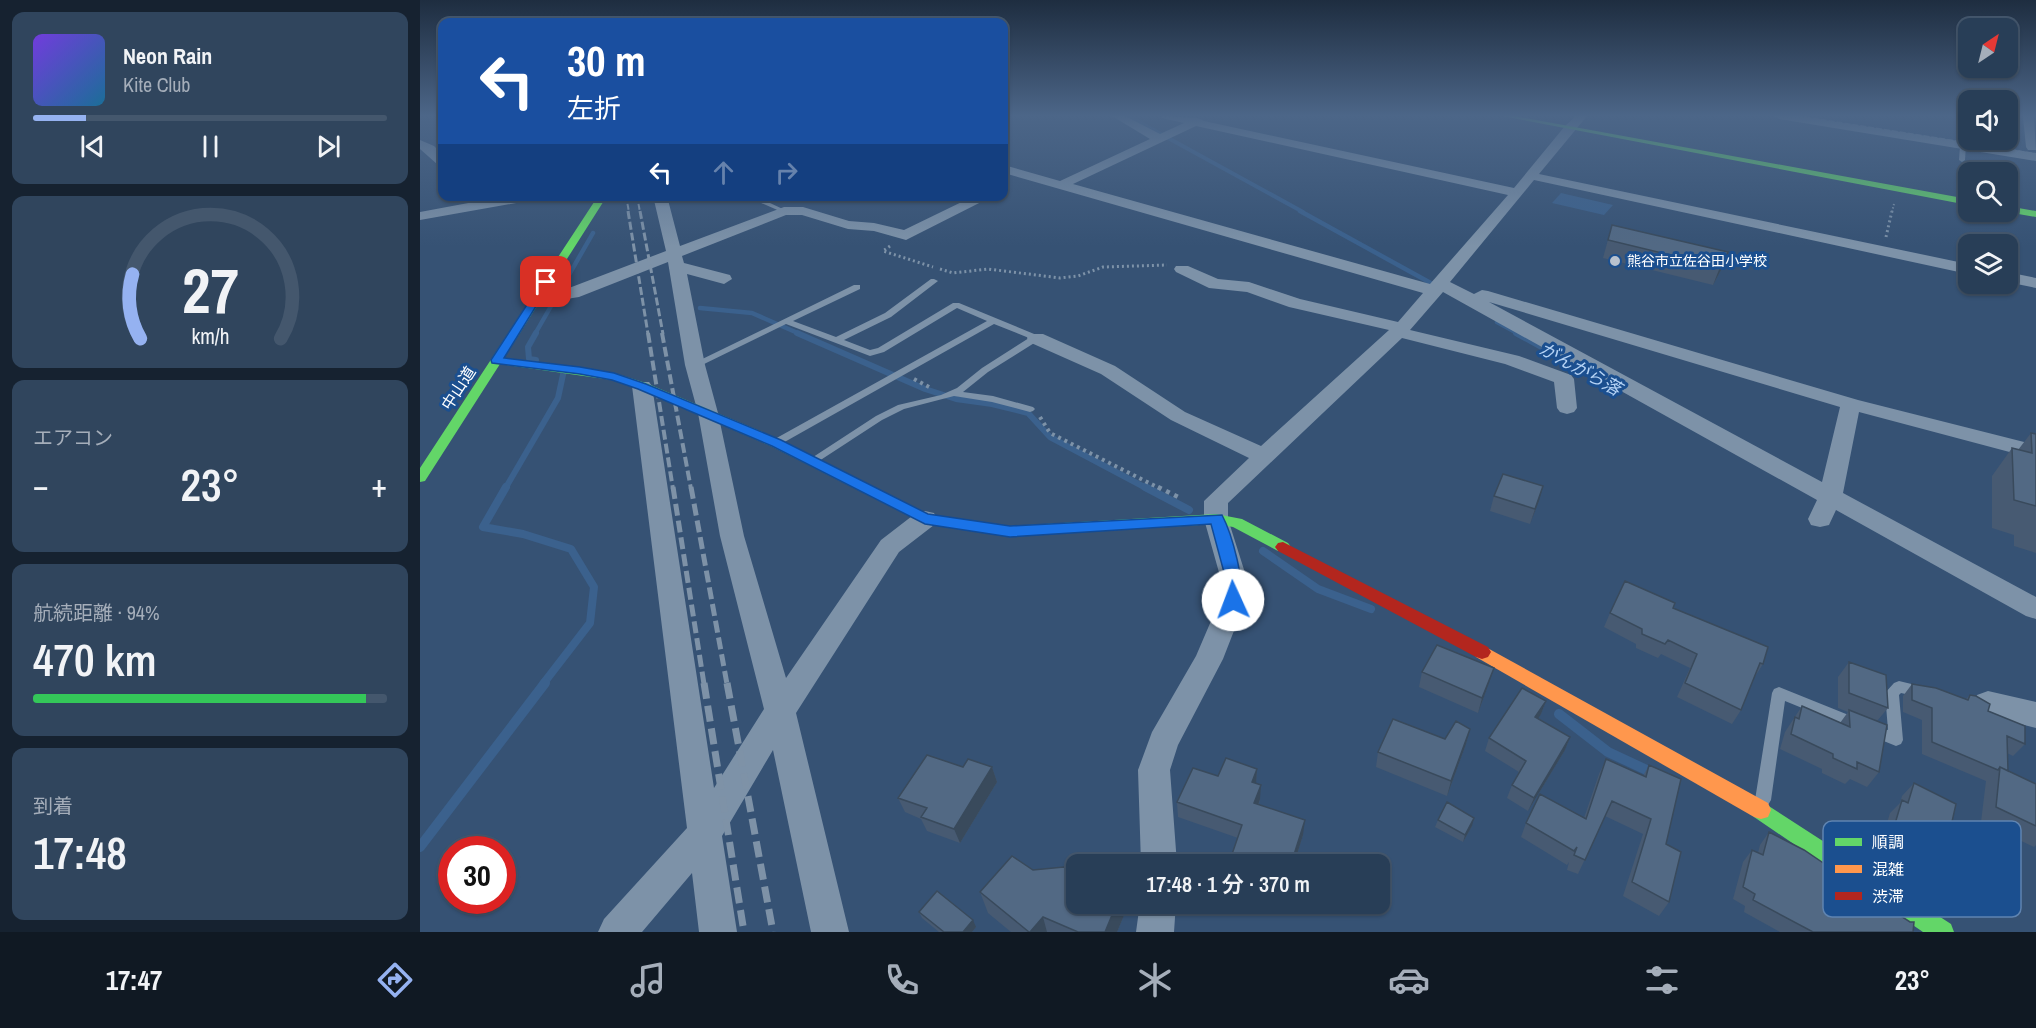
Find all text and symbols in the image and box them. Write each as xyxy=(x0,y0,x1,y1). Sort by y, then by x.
north arrow xyxy=(1958,18,2018,78)
map controls xyxy=(1958,18,2018,294)
text: 30 m xyxy=(567,33,646,89)
text: Neon Rain xyxy=(123,41,212,71)
icon: left xyxy=(468,42,546,120)
text: Kite Club xyxy=(123,71,190,98)
text: 左折 xyxy=(567,90,621,126)
button: sound xyxy=(1958,90,2018,150)
icon: previous xyxy=(76,130,109,163)
icon: pause xyxy=(194,130,227,163)
icon: next xyxy=(312,130,345,163)
icon: left xyxy=(644,156,677,189)
icon: ahead xyxy=(707,156,740,189)
icon: right xyxy=(770,156,803,189)
button: search xyxy=(1958,162,2018,222)
button: layers xyxy=(1958,234,2018,294)
text: 27 xyxy=(182,248,238,332)
place label: 熊谷市立佐谷田小学校 xyxy=(1627,252,1767,270)
marker: 熊谷市立佐谷田小学校 xyxy=(1608,254,1622,268)
pin xyxy=(520,256,571,307)
icon: arrive xyxy=(529,265,562,298)
text: km/h xyxy=(191,322,229,351)
water label: がんがら落 xyxy=(1535,336,1628,403)
street label: 中山道 xyxy=(436,362,480,414)
text: エアコン xyxy=(33,424,113,451)
text: 23° xyxy=(180,454,240,515)
text: − xyxy=(33,463,49,507)
text: + xyxy=(371,463,387,507)
position arrow xyxy=(1201,568,1265,632)
text: 航続距離 · 94% xyxy=(33,599,160,626)
text: 470 km xyxy=(33,629,157,690)
text: 到着 xyxy=(33,792,73,819)
legend xyxy=(1823,821,2021,917)
text: 17:48 xyxy=(33,822,127,883)
text: 順調 xyxy=(1872,831,1904,853)
speed limit sign: 30 xyxy=(438,836,516,914)
text: 混雑 xyxy=(1872,858,1904,880)
text: 17:48 · 1 分 · 370 m xyxy=(1146,869,1310,899)
text: 渋滞 xyxy=(1872,885,1904,907)
icon: directions xyxy=(374,959,416,1001)
icon: music xyxy=(627,959,669,1001)
icon: phone xyxy=(881,959,923,1001)
icon: climate xyxy=(1134,959,1176,1001)
icon: car xyxy=(1388,959,1430,1001)
icon: filters xyxy=(1641,959,1683,1001)
text: 17:47 xyxy=(106,962,162,998)
text: 23° xyxy=(1895,962,1930,998)

